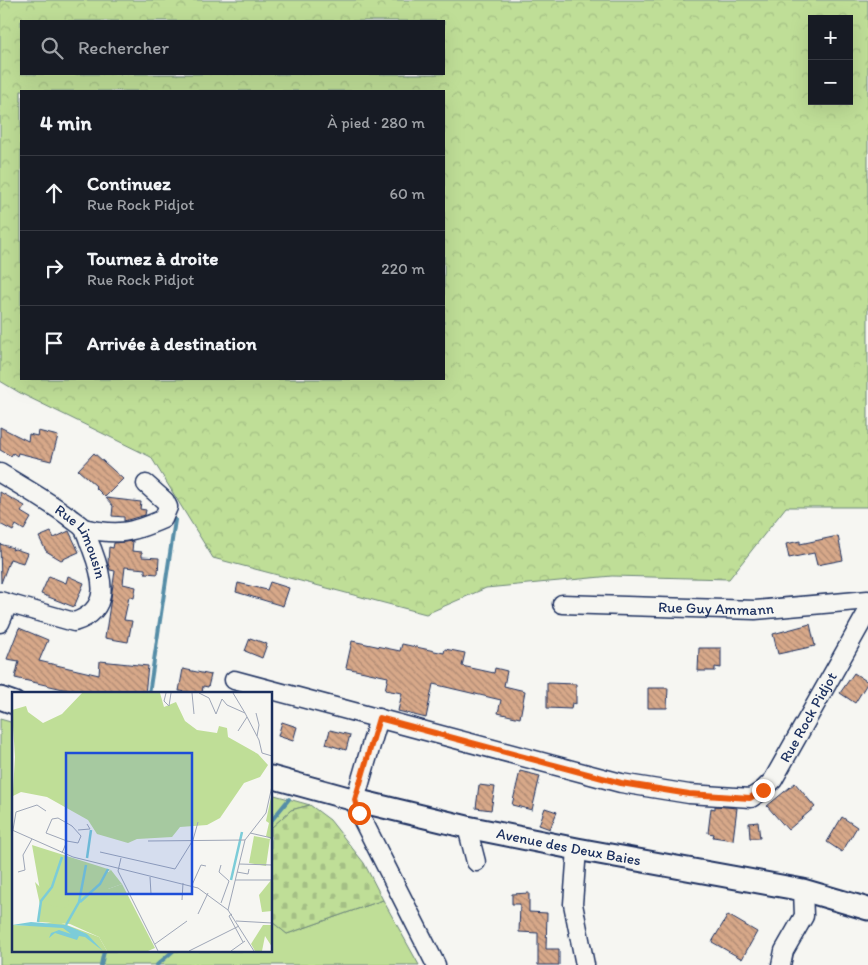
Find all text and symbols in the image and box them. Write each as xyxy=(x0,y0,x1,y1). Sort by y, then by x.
map controls xyxy=(808,15,853,105)
button: + xyxy=(808,15,853,60)
search box xyxy=(20,20,445,75)
icon: search xyxy=(38,34,66,62)
text: Rechercher xyxy=(78,36,169,59)
button: − xyxy=(808,60,853,105)
text: 4 min xyxy=(40,110,92,135)
text: À pied · 280 m xyxy=(327,113,425,132)
text: Continuez xyxy=(87,172,171,195)
icon: ahead xyxy=(40,179,68,207)
text: 60 m xyxy=(390,184,425,203)
text: Rue Rock Pidjot xyxy=(87,195,194,214)
text: Tournez à droite xyxy=(87,247,219,270)
icon: right xyxy=(40,254,68,282)
text: 220 m xyxy=(381,259,425,278)
text: Rue Rock Pidjot xyxy=(87,270,194,289)
icon: arrive xyxy=(40,329,68,357)
text: Arrivée à destination xyxy=(87,332,257,355)
street label: Rue Limousin xyxy=(52,501,110,581)
street label: Rue Guy Ammann xyxy=(658,598,774,619)
street label: Rue Rock Pidjot xyxy=(776,669,841,766)
inset map xyxy=(12,692,272,952)
route end xyxy=(752,779,775,802)
route start xyxy=(348,802,371,825)
street label: Avenue des Deux Baies xyxy=(495,824,643,869)

